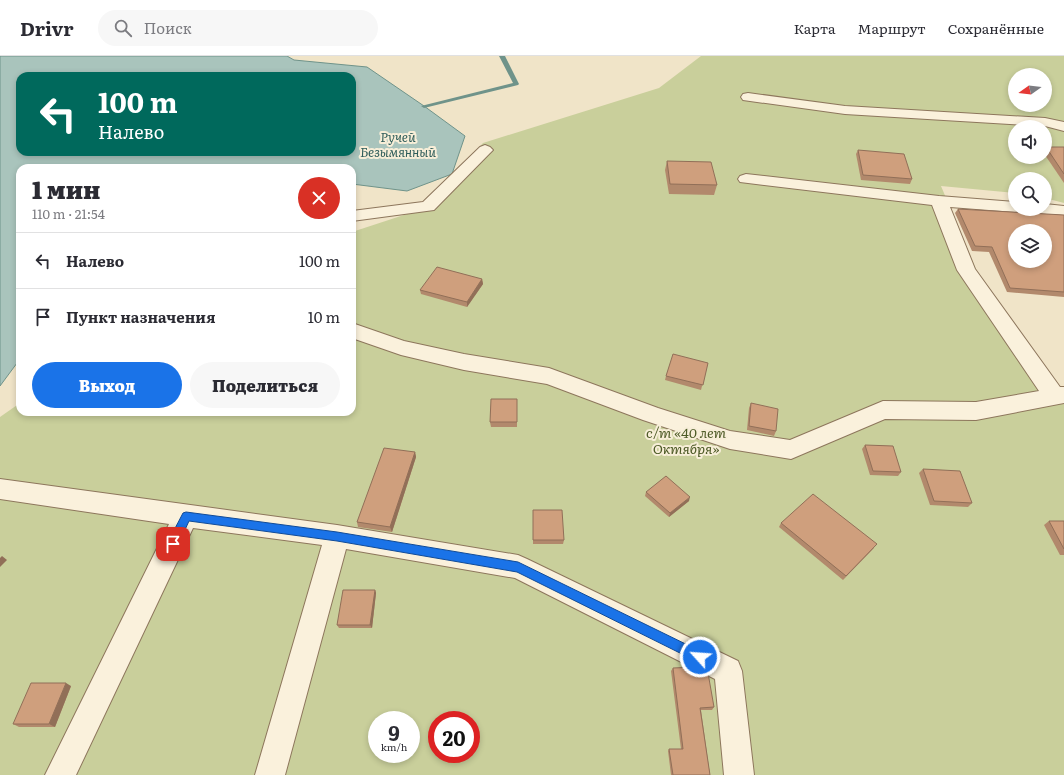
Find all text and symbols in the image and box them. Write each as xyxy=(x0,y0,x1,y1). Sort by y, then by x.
search box xyxy=(98,10,378,46)
text: Drivr xyxy=(20,14,74,42)
text: Поиск xyxy=(144,16,192,39)
icon: search xyxy=(112,17,134,39)
text: Карта xyxy=(794,18,836,38)
text: Маршрут xyxy=(858,18,926,38)
text: Сохранённые xyxy=(948,18,1044,38)
north arrow xyxy=(1008,68,1052,112)
map controls xyxy=(1008,68,1052,268)
text: 100 m xyxy=(98,80,178,122)
icon: left xyxy=(32,88,84,140)
text: Налево xyxy=(98,118,164,145)
button: sound xyxy=(1008,120,1052,164)
water label: Ручей Безымянный xyxy=(360,127,436,161)
text: 1 мин xyxy=(32,171,100,206)
button: search xyxy=(1008,172,1052,216)
button: close xyxy=(298,177,340,219)
text: 110 m · 21:54 xyxy=(32,204,105,223)
button: layers xyxy=(1008,224,1052,268)
text: Налево xyxy=(66,249,124,272)
text: 100 m xyxy=(299,249,340,272)
icon: left xyxy=(32,250,54,272)
text: Пункт назначения xyxy=(66,305,216,328)
text: 10 m xyxy=(308,305,340,328)
icon: arrive xyxy=(32,306,54,328)
button: Выход xyxy=(32,362,182,408)
button: Поделиться xyxy=(190,362,340,408)
park label: с/т «40 лет Октября» xyxy=(646,422,727,458)
pin xyxy=(156,527,190,561)
icon: arrive xyxy=(162,533,184,555)
position arrow xyxy=(679,636,721,678)
speed limit sign: 20 xyxy=(428,711,480,763)
text: 9 xyxy=(388,717,400,747)
text: km/h xyxy=(381,739,407,754)

